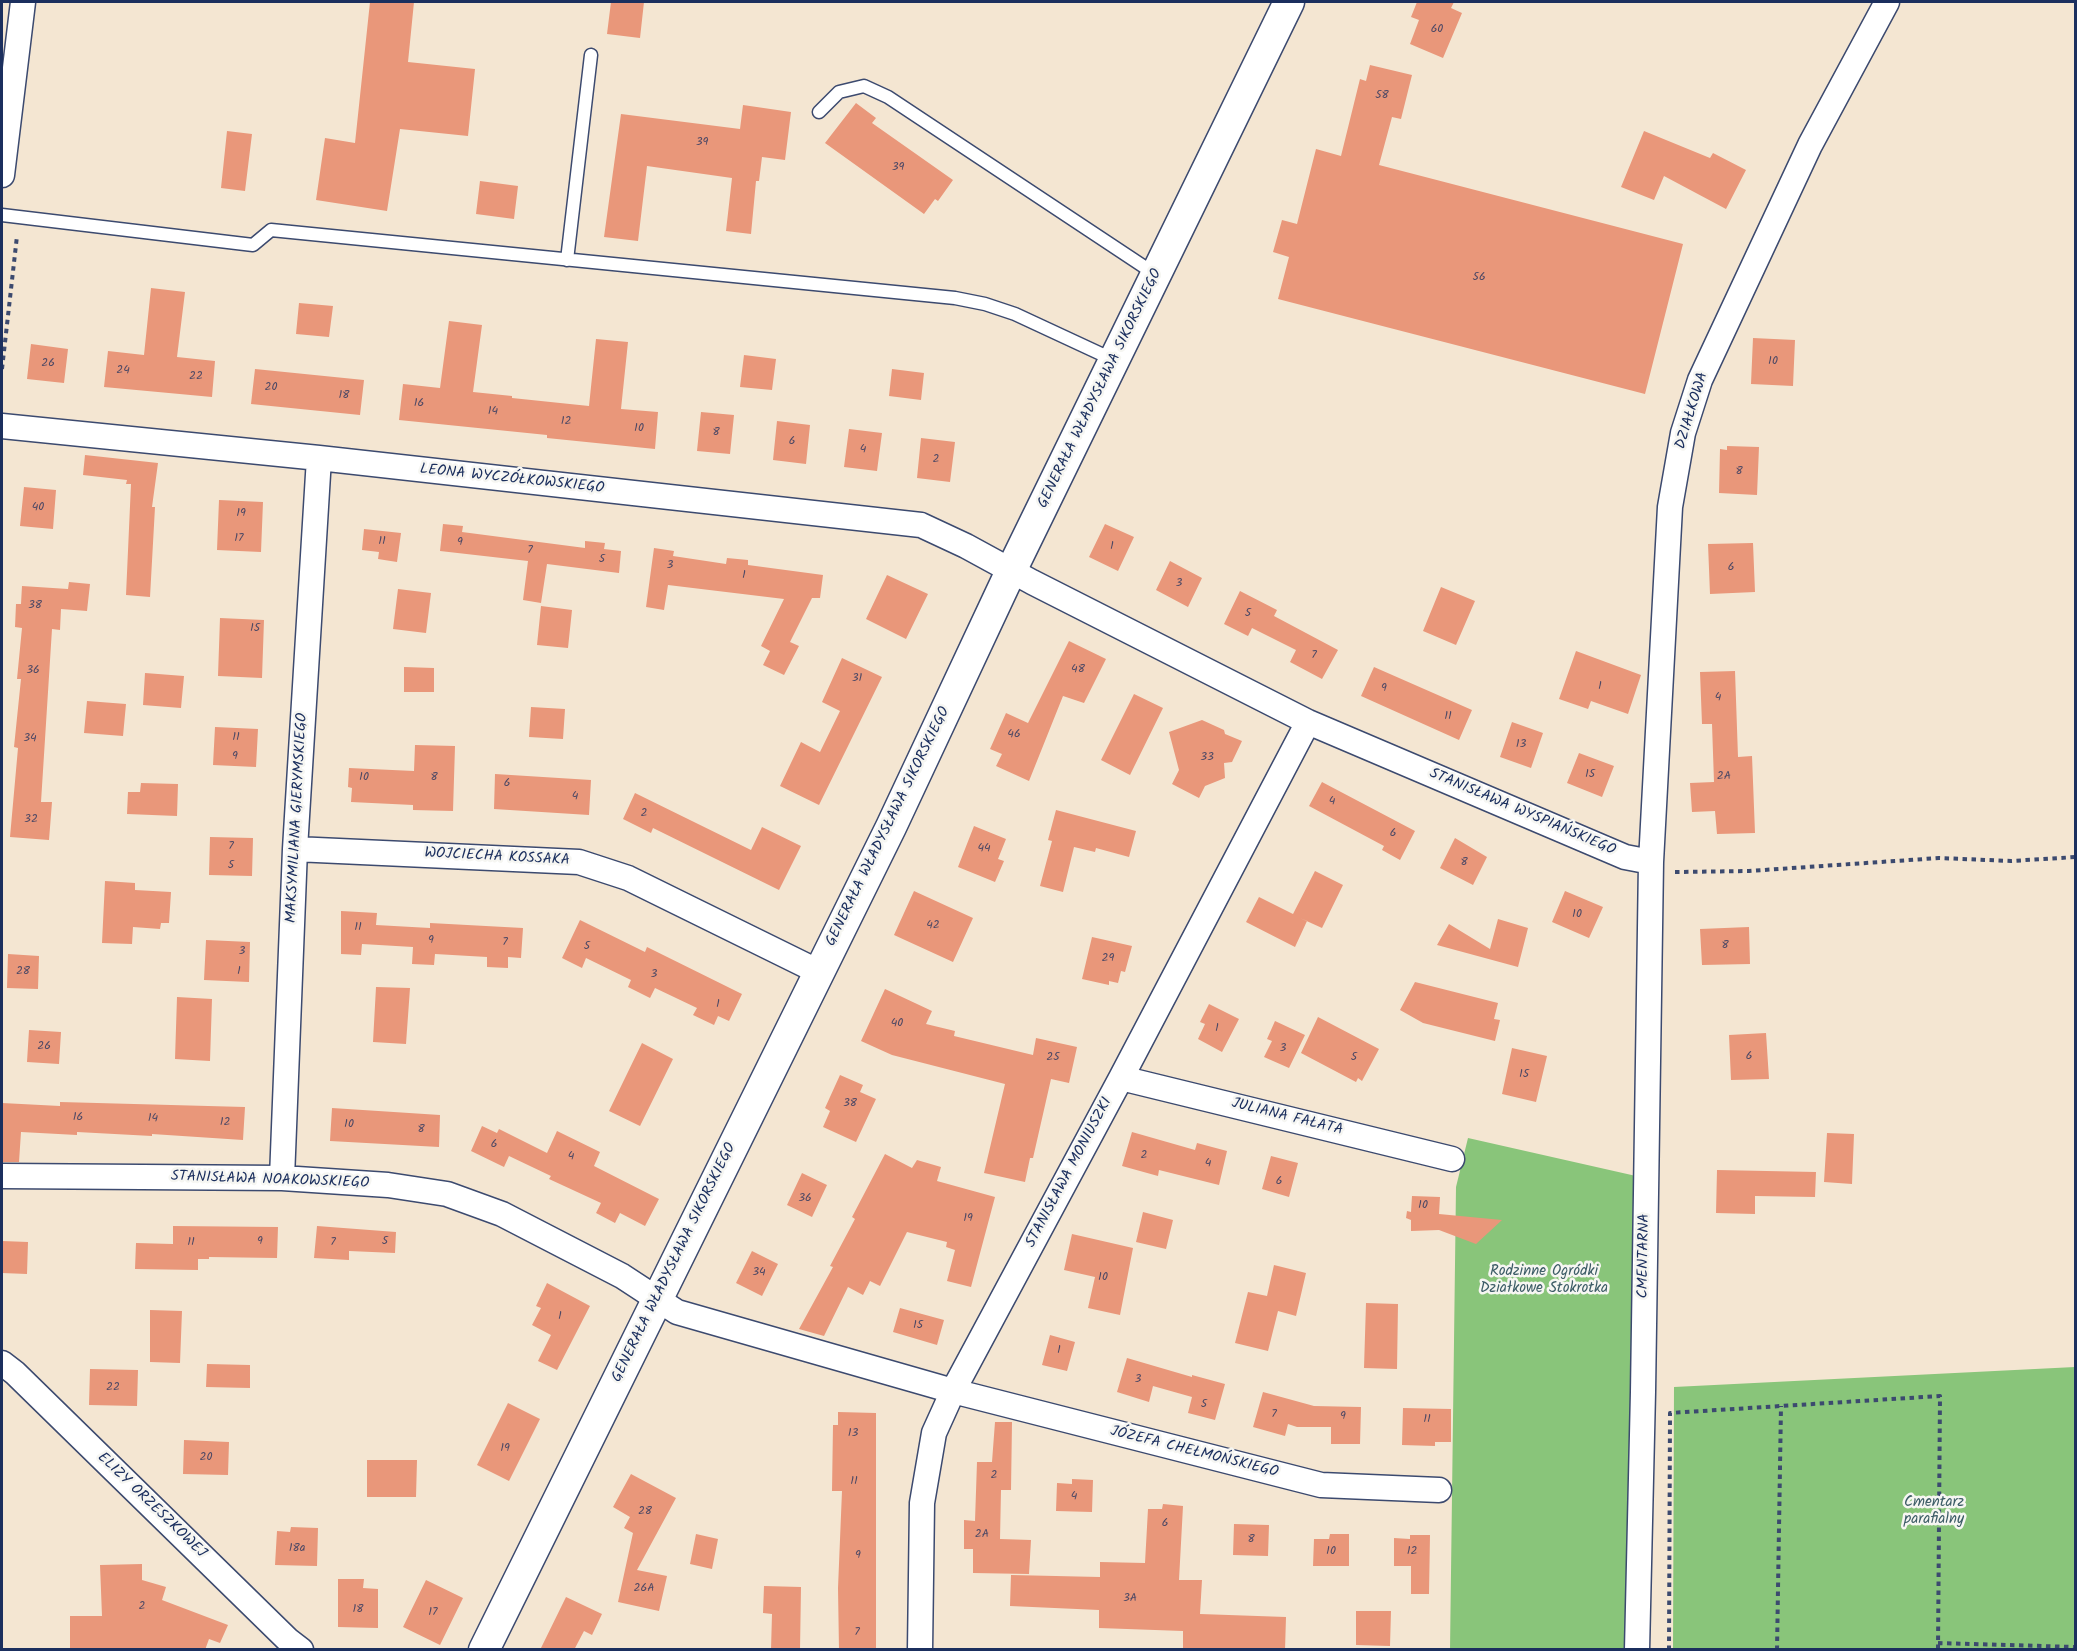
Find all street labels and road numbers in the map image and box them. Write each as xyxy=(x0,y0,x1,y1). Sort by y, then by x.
street label: GENERAŁA WŁADYSŁAWA SIKORSKIEGO xyxy=(1035,266,1167,512)
street label: DZIAŁKOWA xyxy=(1673,370,1713,452)
street label: LEONA WYCZÓŁKOWSKIEGO xyxy=(419,461,605,499)
street label: GENERAŁA WŁADYSŁAWA SIKORSKIEGO xyxy=(823,704,955,950)
street label: MAKSYMILIANA GIERYMSKIEGO xyxy=(284,712,312,924)
street label: STANISŁAWA WYSPIAŃSKIEGO xyxy=(1426,766,1618,860)
street label: WOJCIECHA KOSSAKA xyxy=(424,845,570,871)
street label: STANISŁAWA MONIUSZKI xyxy=(1023,1095,1117,1251)
street label: JULIANA FAŁATA xyxy=(1229,1095,1345,1141)
street label: GENERAŁA WŁADYSŁAWA SIKORSKIEGO xyxy=(609,1140,741,1386)
street label: STANISŁAWA NOAKOWSKIEGO xyxy=(171,1169,369,1193)
street label: CMENTARNA xyxy=(1635,1213,1655,1299)
street label: JÓZEFA CHEŁMOŃSKIEGO xyxy=(1108,1423,1280,1483)
street label: ELIZY ORZESZKOWEJ xyxy=(93,1449,209,1563)

